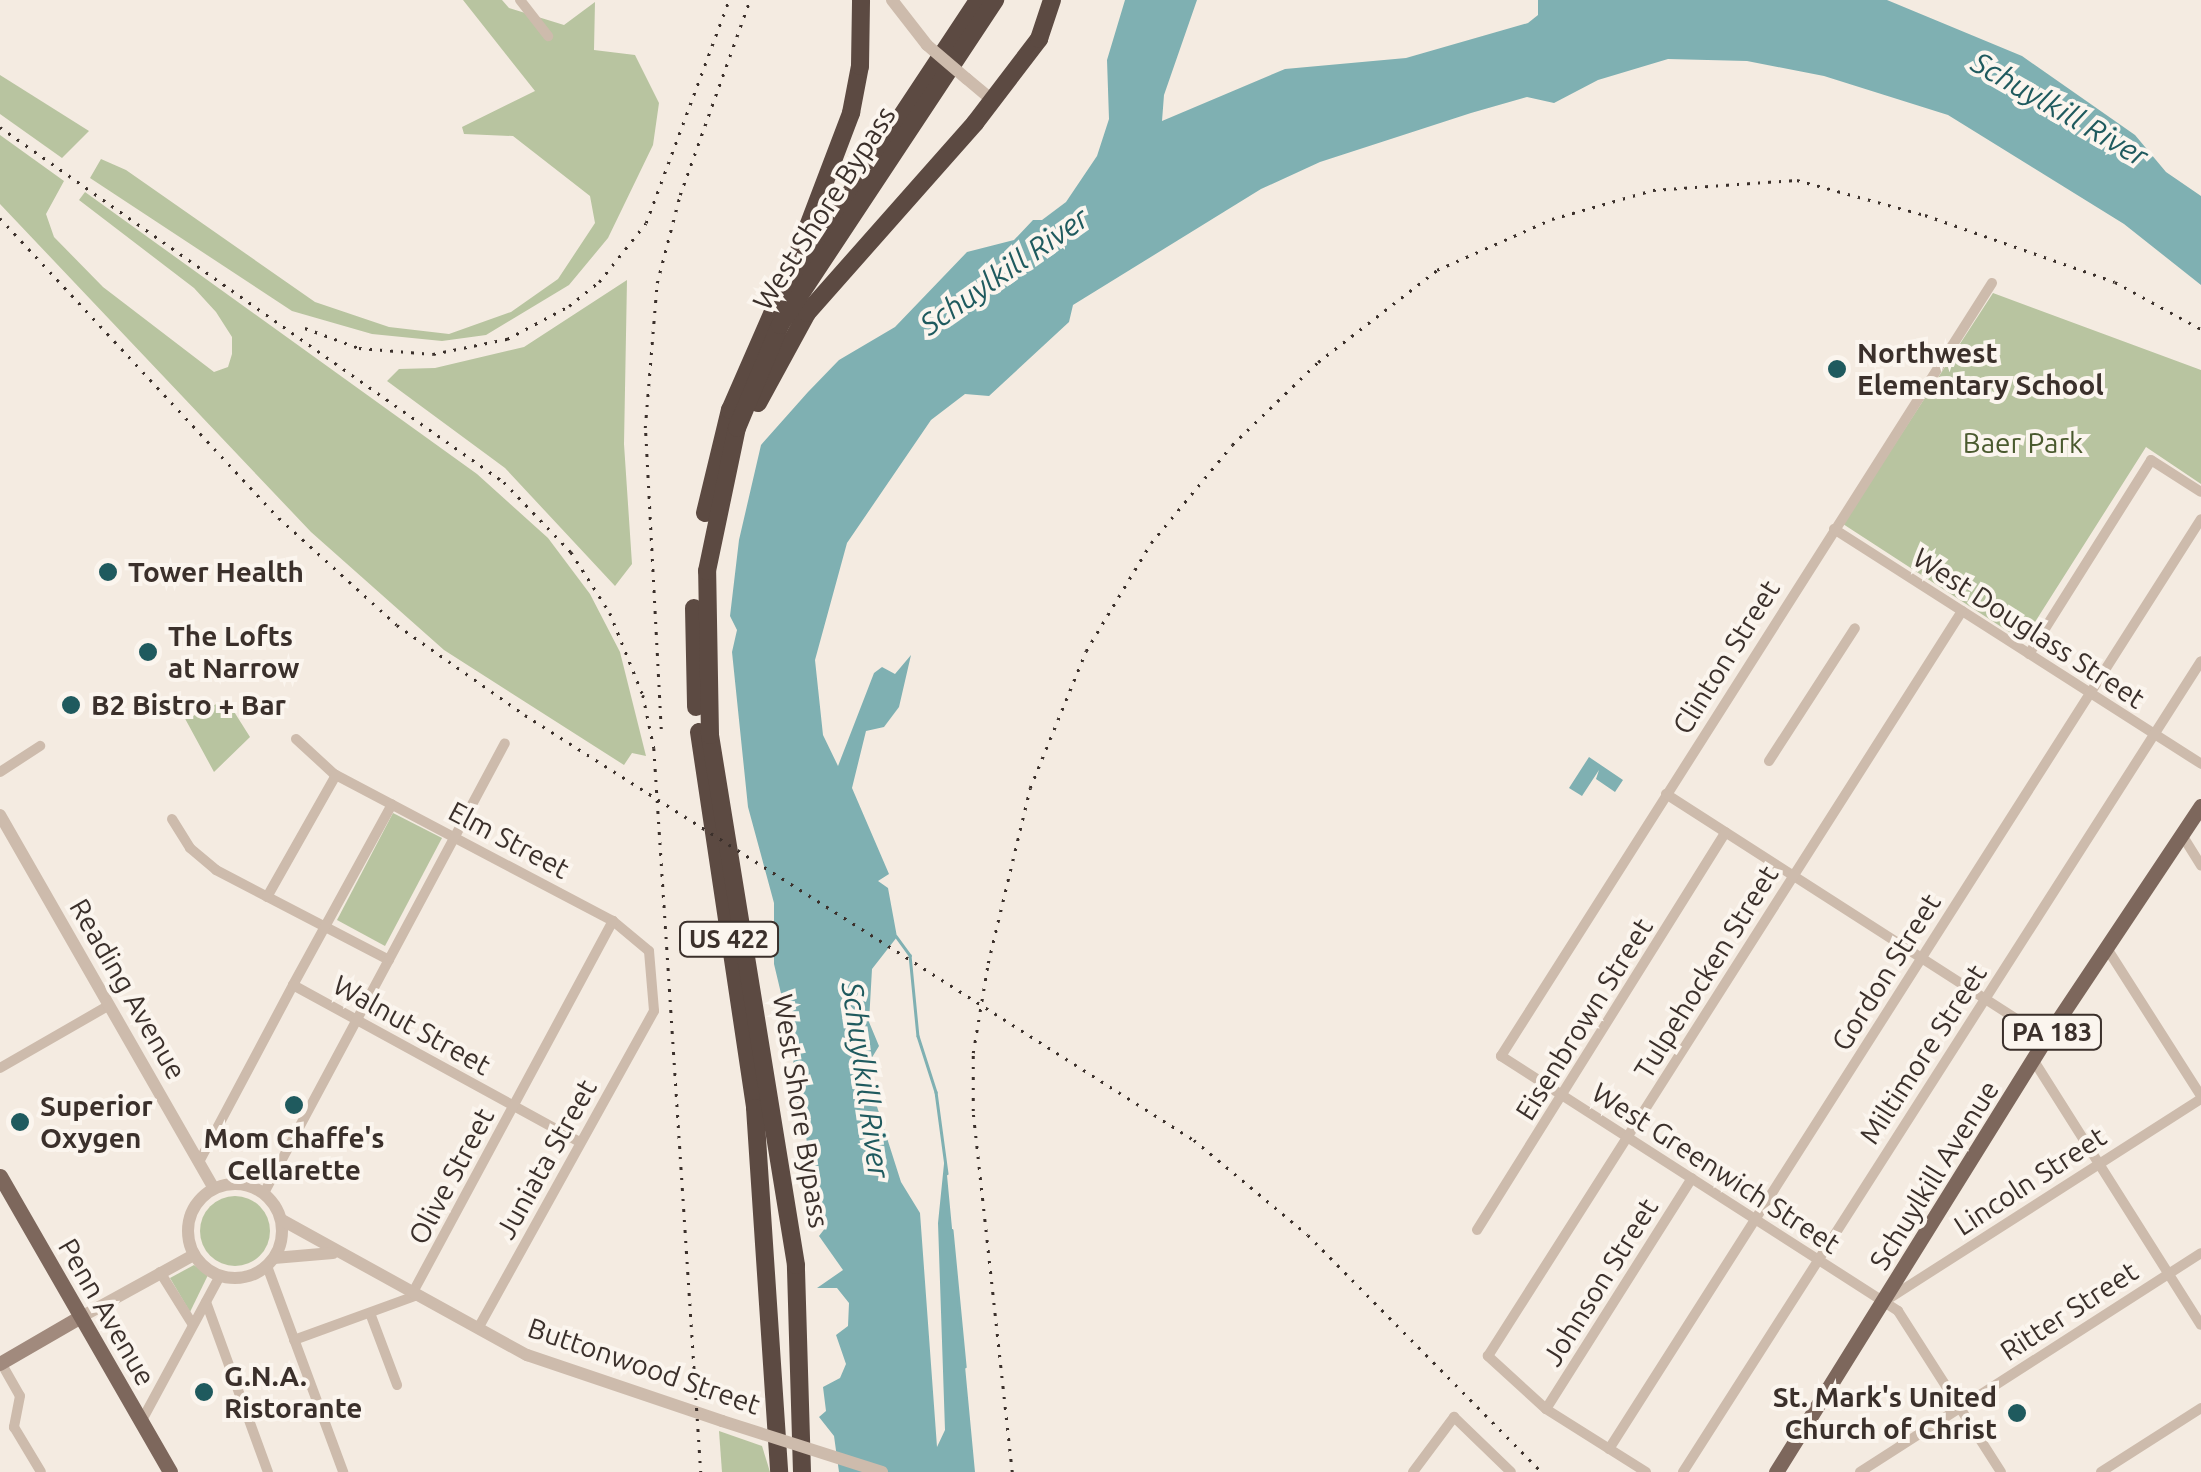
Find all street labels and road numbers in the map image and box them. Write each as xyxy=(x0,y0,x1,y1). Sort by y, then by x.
street label: West Shore Bypass xyxy=(746,100,902,316)
street label: West Douglass Street xyxy=(1907,541,2151,715)
street label: Clinton Street xyxy=(1665,574,1787,740)
street label: Elm Street xyxy=(443,794,575,886)
street label: Tulpehocken Street xyxy=(1627,859,1785,1085)
street label: Gordon Street xyxy=(1824,887,1948,1057)
street label: Reading Avenue xyxy=(63,893,193,1085)
street label: Eisenbrown Street xyxy=(1508,912,1660,1126)
road number: US 422 xyxy=(679,919,779,959)
street label: Miltimore Street xyxy=(1852,958,1994,1150)
street label: Walnut Street xyxy=(327,968,497,1082)
street label: West Shore Bypass xyxy=(766,992,836,1230)
road number: PA 183 xyxy=(2000,1012,2104,1052)
street label: Juniata Street xyxy=(488,1074,604,1244)
street label: Schuylkill Avenue xyxy=(1862,1074,2006,1276)
street label: West Greenwich Street xyxy=(1586,1075,1846,1261)
street label: Olive Street xyxy=(401,1102,501,1250)
street label: Lincoln Street xyxy=(1948,1119,2112,1243)
street label: Johnson Street xyxy=(1535,1192,1665,1372)
street label: Penn Avenue xyxy=(51,1232,163,1392)
street label: Ritter Street xyxy=(1994,1254,2144,1368)
street label: Buttonwood Street xyxy=(523,1310,765,1422)

